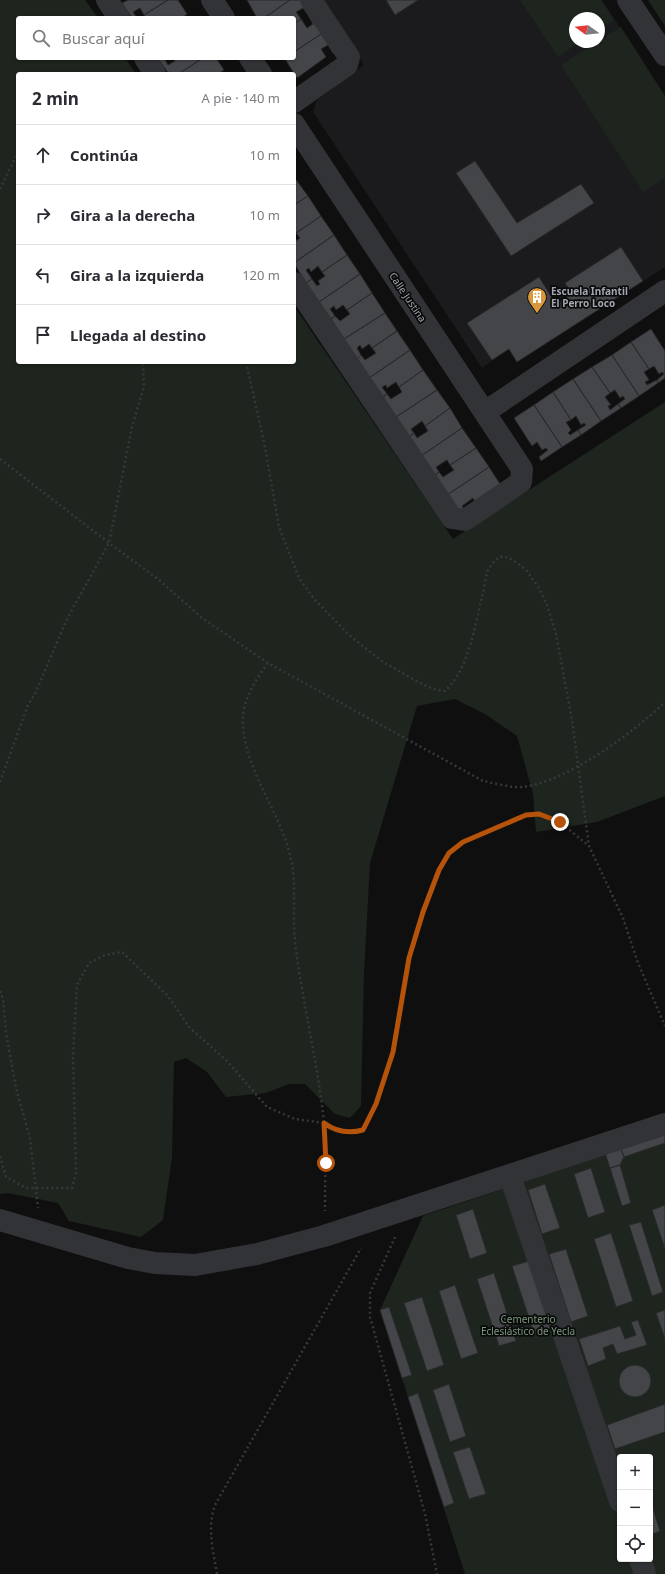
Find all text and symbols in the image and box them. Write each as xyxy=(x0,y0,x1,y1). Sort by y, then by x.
north arrow xyxy=(569,12,605,48)
search box xyxy=(16,16,296,60)
icon: search xyxy=(30,27,52,49)
text: Buscar aquí xyxy=(62,28,145,48)
text: 2 min xyxy=(32,87,79,110)
text: A pie · 140 m xyxy=(202,89,280,107)
icon: ahead xyxy=(32,144,54,166)
text: Continúa xyxy=(70,145,138,165)
text: 10 m xyxy=(250,146,280,164)
icon: right xyxy=(32,204,54,226)
text: Gira a la derecha xyxy=(70,205,195,225)
text: 10 m xyxy=(250,206,280,224)
icon: left xyxy=(32,264,54,286)
text: Gira a la izquierda xyxy=(70,265,204,285)
text: 120 m xyxy=(242,266,280,284)
street label: Calle Justina xyxy=(386,269,430,325)
place label: Escuela Infantil El Perro Loco xyxy=(551,284,628,310)
building icon: Escuela Infantil El Perro Loco xyxy=(526,286,548,314)
icon: arrive xyxy=(32,324,54,346)
text: Llegada al destino xyxy=(70,325,206,345)
route end xyxy=(551,813,569,831)
route start xyxy=(317,1154,335,1172)
park label: Cementerio Eclesiástico de Yecla xyxy=(481,1312,575,1338)
map controls xyxy=(617,1454,653,1562)
button: + xyxy=(617,1454,653,1490)
button: − xyxy=(617,1490,653,1526)
button: locate xyxy=(617,1526,653,1562)

